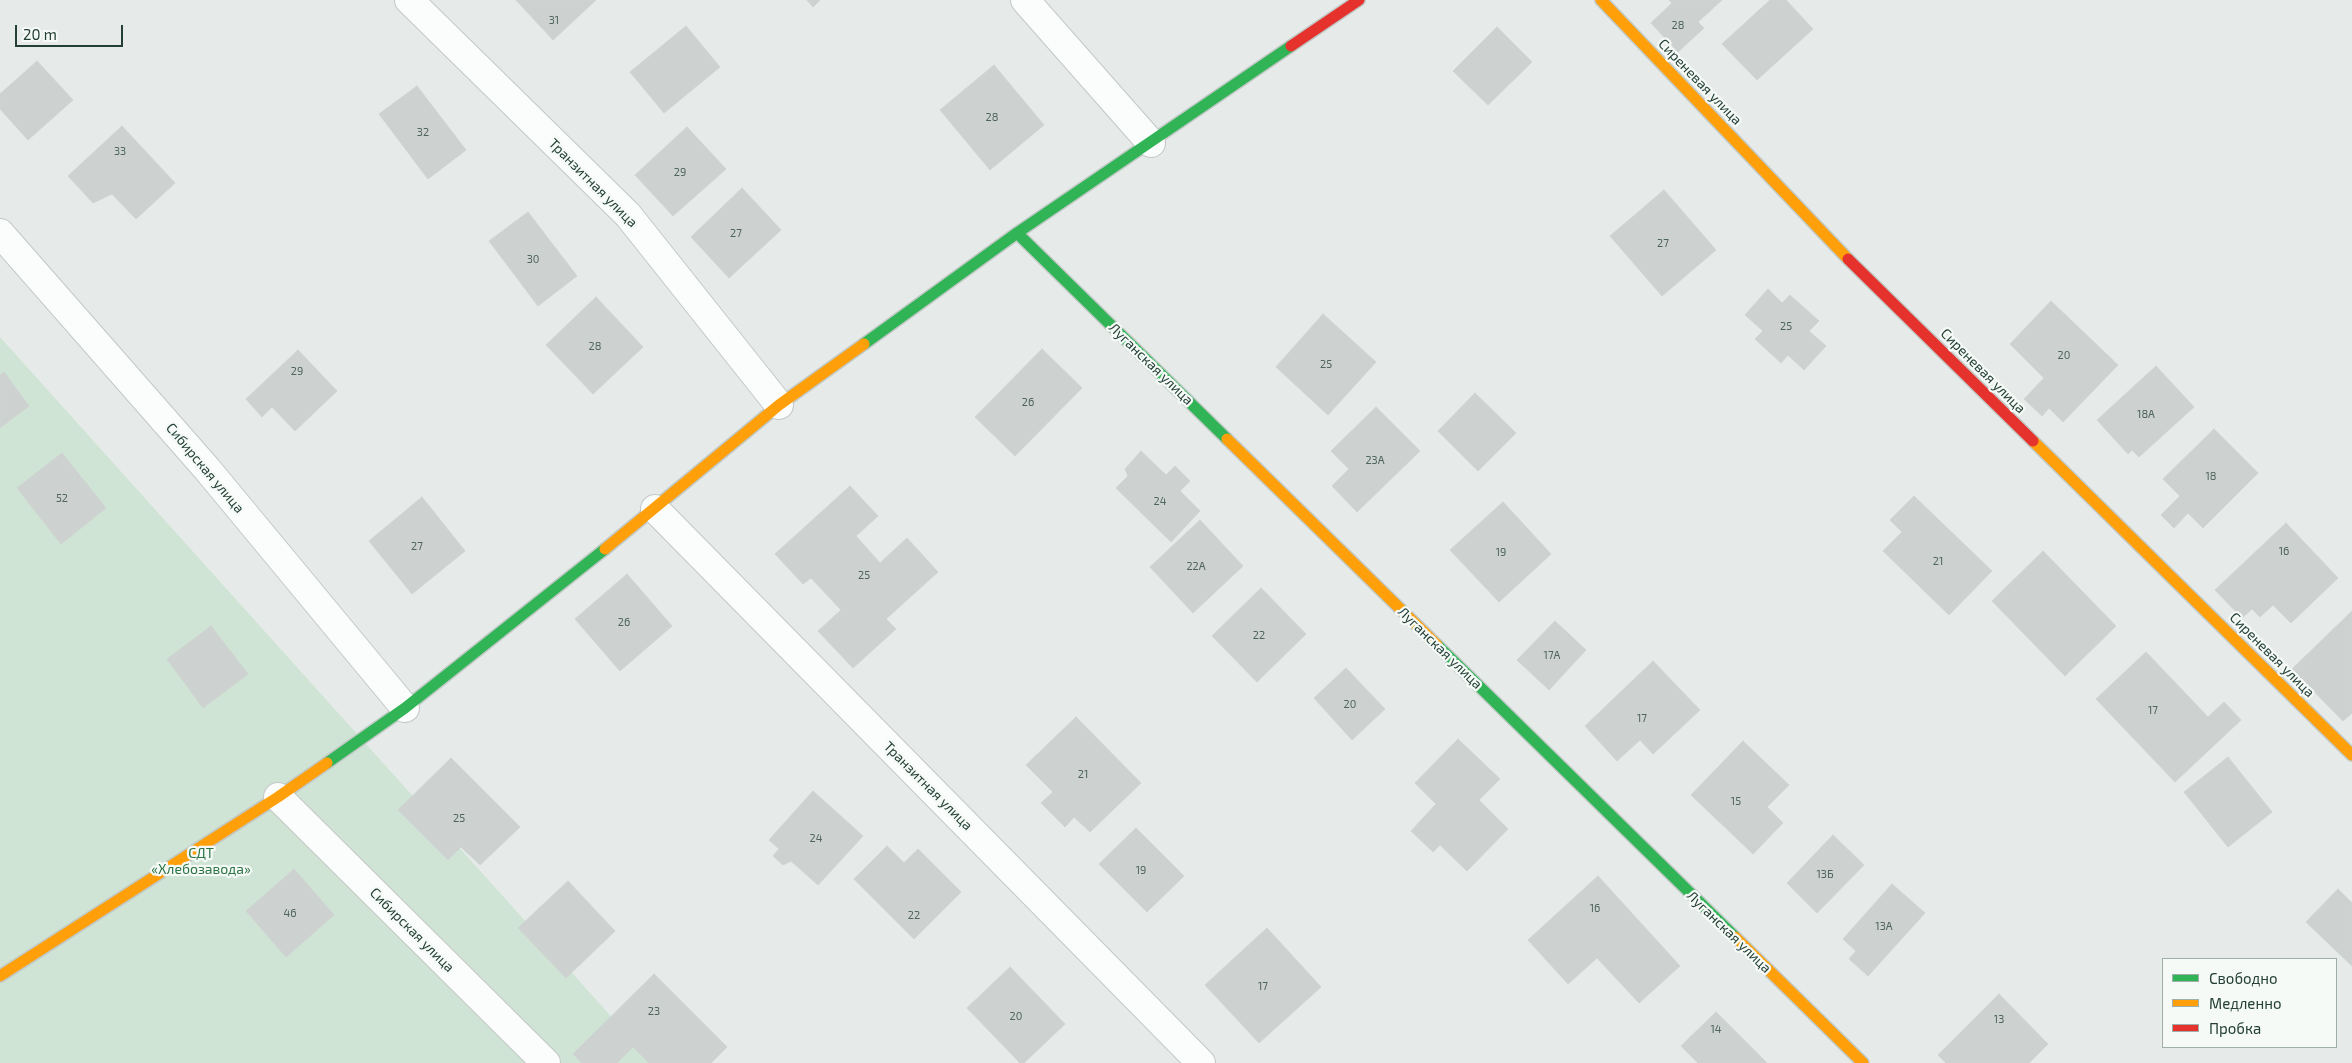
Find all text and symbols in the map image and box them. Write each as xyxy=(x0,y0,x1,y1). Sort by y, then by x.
house number: 31 xyxy=(549,13,559,27)
scale bar xyxy=(18,15,125,47)
house number: 28 xyxy=(1672,18,1684,32)
text: 20 m xyxy=(23,25,57,43)
street label: Сиреневая улица xyxy=(1655,36,1745,128)
house number: 28 xyxy=(986,110,998,124)
house number: 32 xyxy=(417,125,429,139)
street label: Транзитная улица xyxy=(545,135,641,231)
house number: 33 xyxy=(114,144,126,158)
house number: 29 xyxy=(674,165,686,179)
house number: 27 xyxy=(730,226,742,240)
house number: 27 xyxy=(1657,236,1669,250)
house number: 30 xyxy=(527,252,539,266)
street label: Луганская улица xyxy=(1105,319,1197,409)
house number: 25 xyxy=(1780,319,1792,333)
street label: Сиреневая улица xyxy=(1937,325,2029,417)
house number: 28 xyxy=(589,339,601,353)
house number: 20 xyxy=(2058,348,2070,362)
house number: 25 xyxy=(1320,357,1332,371)
house number: 29 xyxy=(291,364,303,378)
house number: 26 xyxy=(1022,395,1034,409)
house number: 18А xyxy=(2137,407,2155,421)
street label: Сибирская улица xyxy=(162,419,248,517)
house number: 23А xyxy=(1365,453,1385,467)
house number: 18 xyxy=(2205,469,2217,483)
house number: 52 xyxy=(56,491,68,505)
house number: 24 xyxy=(1154,494,1166,508)
house number: 27 xyxy=(411,539,423,553)
house number: 16 xyxy=(2279,544,2289,558)
house number: 19 xyxy=(1496,545,1506,559)
house number: 21 xyxy=(1933,554,1943,568)
house number: 22А xyxy=(1186,559,1206,573)
house number: 25 xyxy=(858,568,870,582)
street label: Луганская улица xyxy=(1394,603,1486,693)
street label: Сиреневая улица xyxy=(2226,609,2318,701)
house number: 26 xyxy=(618,615,630,629)
house number: 22 xyxy=(1253,628,1265,642)
house number: 17А xyxy=(1544,648,1560,662)
house number: 20 xyxy=(1344,697,1356,711)
house number: 17 xyxy=(2148,703,2158,717)
house number: 17 xyxy=(1637,711,1647,725)
street label: Транзитная улица xyxy=(880,738,976,834)
house number: 21 xyxy=(1078,767,1088,781)
house number: 15 xyxy=(1731,794,1741,808)
house number: 25 xyxy=(453,811,465,825)
house number: 24 xyxy=(810,831,822,845)
park label: СДТ «Хлебозавода» xyxy=(151,845,251,878)
house number: 19 xyxy=(1136,863,1146,877)
house number: 13Б xyxy=(1816,867,1834,881)
street label: Сибирская улица xyxy=(366,884,458,976)
street label: Луганская улица xyxy=(1683,887,1775,977)
house number: 16 xyxy=(1590,901,1600,915)
house number: 46 xyxy=(283,906,297,920)
house number: 22 xyxy=(908,908,920,922)
house number: 13А xyxy=(1875,919,1893,933)
legend xyxy=(2162,958,2337,1048)
text: Свободно xyxy=(2209,969,2278,987)
house number: 17 xyxy=(1258,979,1268,993)
text: Медленно xyxy=(2209,994,2282,1012)
house number: 23 xyxy=(648,1004,660,1018)
house number: 20 xyxy=(1010,1009,1022,1023)
house number: 13 xyxy=(1994,1012,2004,1026)
text: Пробка xyxy=(2209,1019,2261,1037)
house number: 14 xyxy=(1710,1022,1722,1036)

